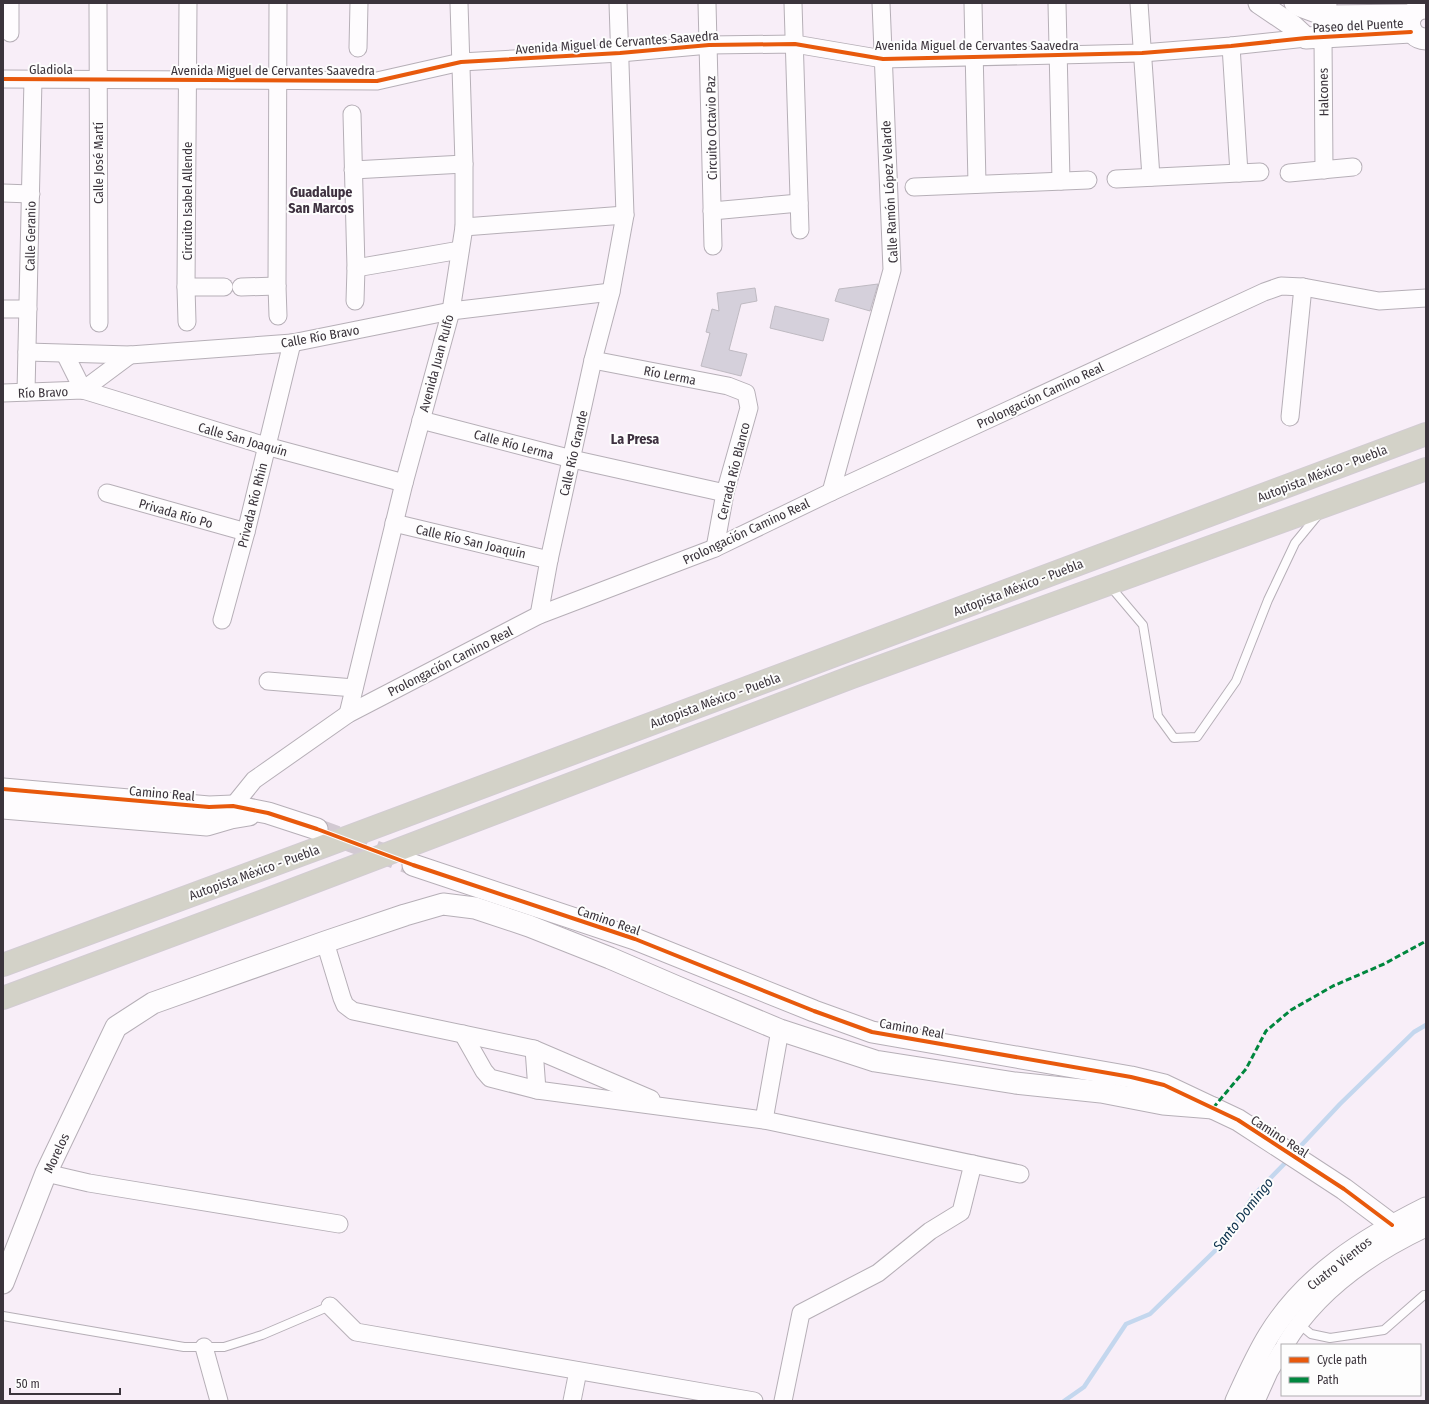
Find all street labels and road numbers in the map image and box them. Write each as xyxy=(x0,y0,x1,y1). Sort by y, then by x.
street label: Paseo del Puente xyxy=(1312,16,1404,35)
street label: Avenida Miguel de Cervantes Saavedra xyxy=(515,28,719,57)
street label: Avenida Miguel de Cervantes Saavedra xyxy=(875,38,1079,53)
street label: Gladiola xyxy=(29,62,73,77)
street label: Avenida Miguel de Cervantes Saavedra xyxy=(171,63,375,78)
street label: Halcones xyxy=(1316,67,1331,116)
street label: Circuito Octavio Paz xyxy=(703,76,720,180)
street label: Calle Ramón López Velarde xyxy=(878,120,901,264)
street label: Calle José Martí xyxy=(91,122,106,204)
street label: Circuito Isabel Allende xyxy=(180,142,195,260)
street label: Calle Geranio xyxy=(22,201,39,271)
street label: Avenida Juan Rulfo xyxy=(416,313,457,413)
street label: Calle Río Bravo xyxy=(280,322,361,351)
street label: Prolongación Camino Real xyxy=(974,359,1106,431)
street label: Río Lerma xyxy=(642,363,697,388)
street label: Río Bravo xyxy=(18,384,69,401)
street label: Calle Río Grande xyxy=(556,409,591,497)
street label: Calle San Joaquín xyxy=(196,420,289,459)
street label: Cerrada Río Blanco xyxy=(714,420,753,522)
street label: Calle Río Lerma xyxy=(472,427,555,462)
street label: Autopista México - Puebla xyxy=(1255,442,1389,505)
street label: Privada Río Rhin xyxy=(235,461,270,549)
street label: Prolongación Camino Real xyxy=(680,495,812,567)
street label: Privada Río Po xyxy=(137,496,215,531)
street label: Calle Río San Joaquín xyxy=(414,522,527,561)
street label: Autopista México - Puebla xyxy=(951,556,1085,619)
street label: Prolongación Camino Real xyxy=(385,623,516,699)
street label: Autopista México - Puebla xyxy=(648,670,782,731)
street label: Camino Real xyxy=(129,783,196,804)
street label: Autopista México - Puebla xyxy=(187,842,321,903)
street label: Camino Real xyxy=(575,903,643,938)
street label: Camino Real xyxy=(878,1015,946,1042)
street label: Camino Real xyxy=(1248,1112,1312,1161)
street label: Morelos xyxy=(41,1130,72,1176)
street label: Cuatro Vientos xyxy=(1304,1233,1375,1293)

